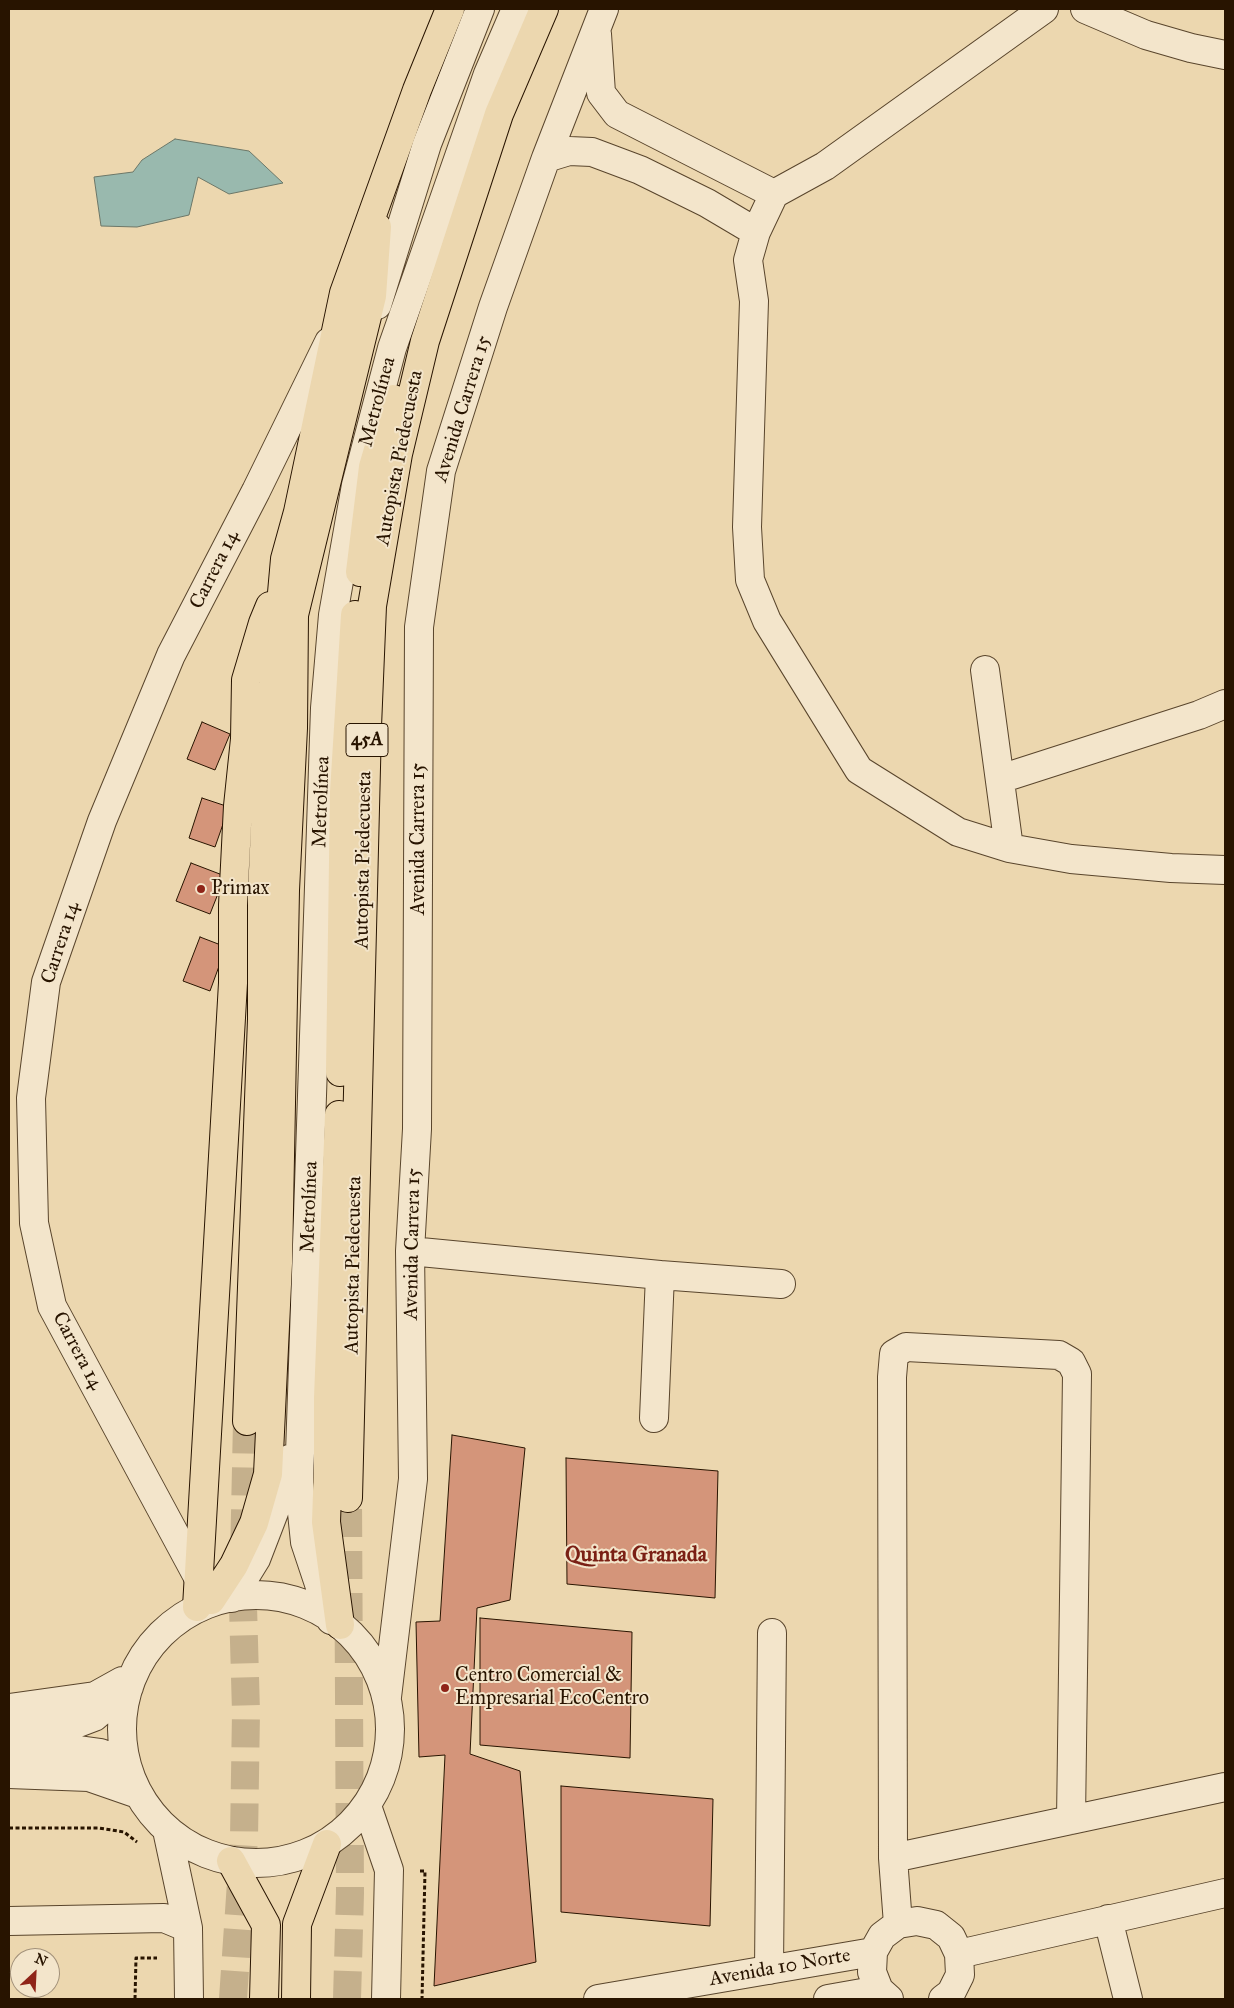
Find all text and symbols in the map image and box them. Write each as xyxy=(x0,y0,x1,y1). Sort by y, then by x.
street label: Avenida Carrera 15 xyxy=(429,333,497,485)
street label: Metrolínea xyxy=(355,355,401,449)
street label: Autopista Piedecuesta xyxy=(371,369,429,547)
street label: Carrera 14 xyxy=(185,527,245,613)
road number: 45A xyxy=(346,724,388,756)
street label: Metrolínea xyxy=(308,756,336,848)
street label: Avenida Carrera 15 xyxy=(407,763,431,915)
street label: Autopista Piedecuesta xyxy=(350,771,378,949)
place label: Primax xyxy=(211,877,269,901)
marker: Primax xyxy=(195,883,207,895)
street label: Carrera 14 xyxy=(37,899,85,987)
street label: Metrolínea xyxy=(296,1161,324,1253)
street label: Avenida Carrera 15 xyxy=(400,1168,426,1320)
street label: Autopista Piedecuesta xyxy=(340,1176,368,1354)
street label: Carrera 14 xyxy=(47,1308,107,1394)
district label: Quinta Granada xyxy=(565,1543,707,1569)
place label: Centro Comercial & Empresarial EcoCentro xyxy=(455,1664,649,1711)
marker: Centro Comercial & Empresarial EcoCentro xyxy=(439,1682,451,1694)
street label: Avenida 10 Norte xyxy=(708,1944,852,1992)
north arrow xyxy=(10,1948,60,1998)
text: N xyxy=(32,1950,50,1970)

